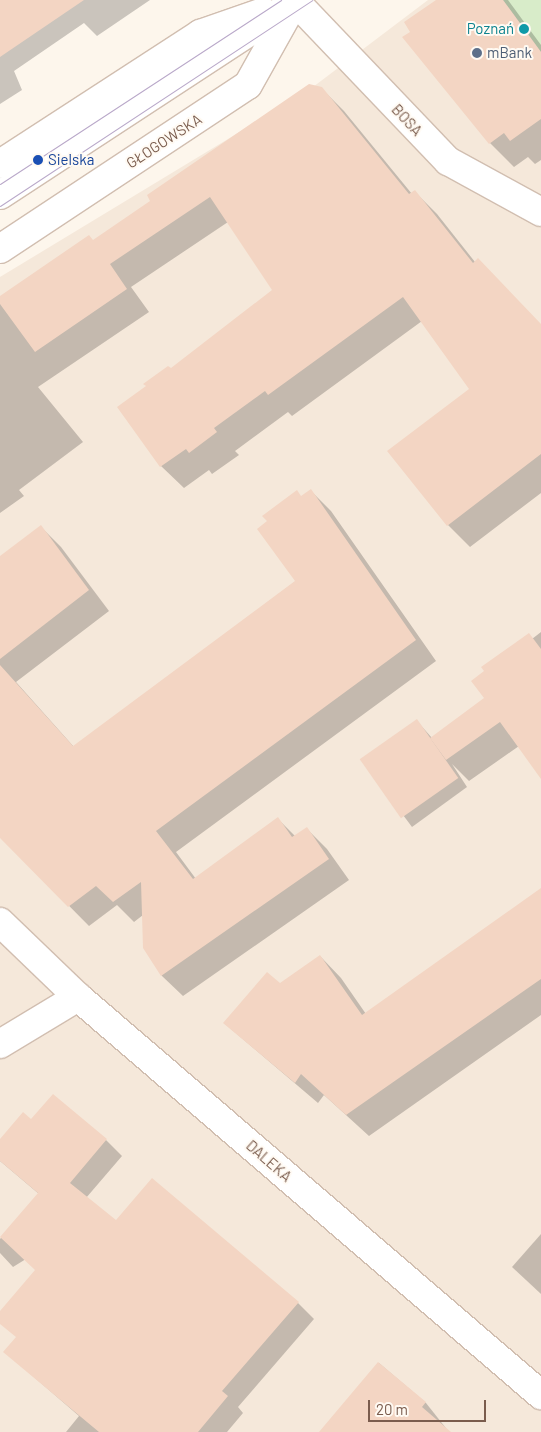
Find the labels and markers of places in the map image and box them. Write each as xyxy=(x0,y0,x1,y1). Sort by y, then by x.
place label: Poznań xyxy=(467,20,514,38)
marker: Poznań xyxy=(518,23,530,35)
place label: mBank xyxy=(487,44,532,62)
marker: mBank xyxy=(471,47,483,59)
place label: Sielska xyxy=(48,151,94,169)
marker: Sielska xyxy=(32,154,44,166)

